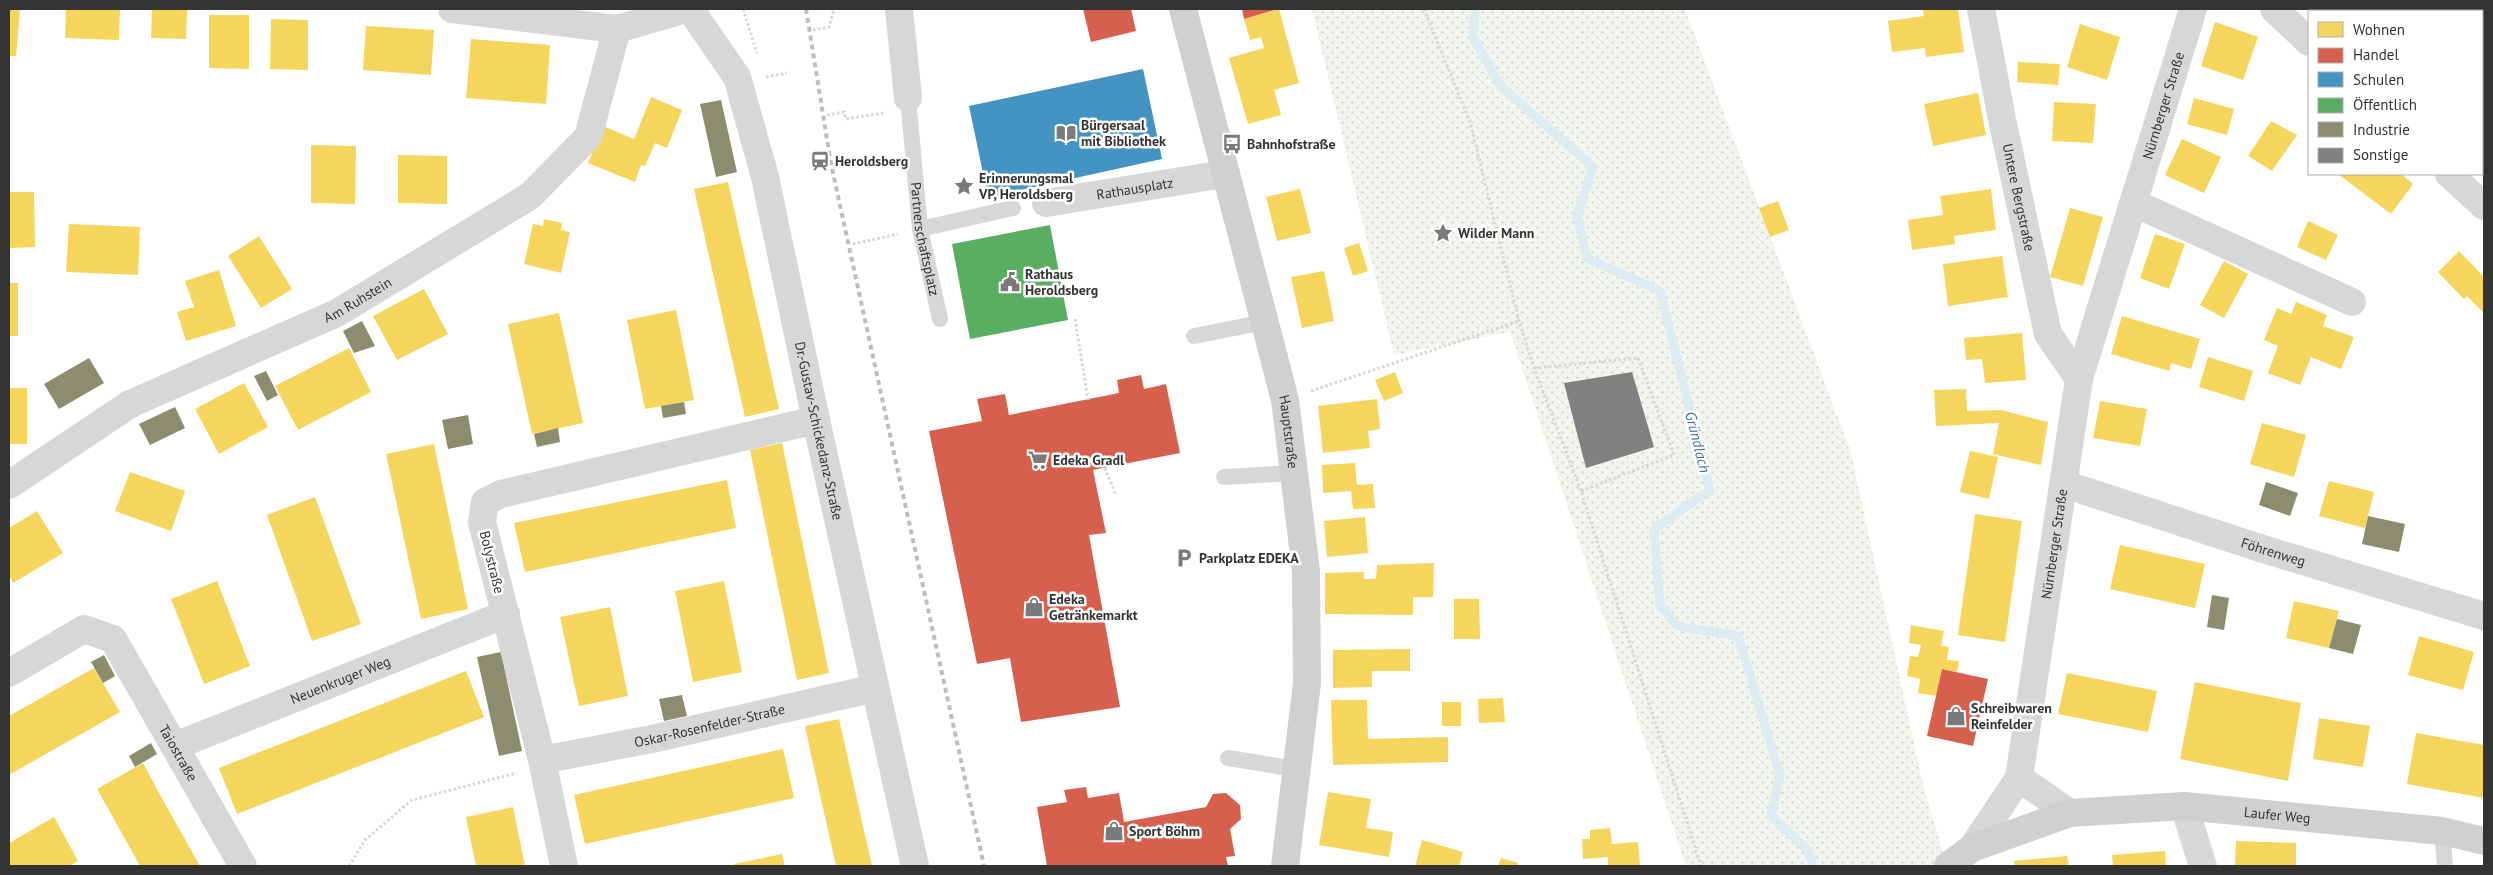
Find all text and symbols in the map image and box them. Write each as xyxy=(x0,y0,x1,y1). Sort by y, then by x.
legend xyxy=(2308,10,2483,175)
text: Wohnen xyxy=(2353,20,2405,39)
text: Handel xyxy=(2353,45,2399,64)
street label: Nürnberger Straße xyxy=(2138,50,2188,161)
text: Schulen xyxy=(2353,70,2404,89)
text: Öffentlich xyxy=(2353,95,2417,114)
place label: Bürgersaal mit Bibliothek xyxy=(1081,116,1166,150)
text: Industrie xyxy=(2353,120,2410,139)
library icon: Bürgersaal mit Bibliothek xyxy=(1055,122,1077,144)
bus stop icon: Bahnhofstraße xyxy=(1221,133,1243,155)
place label: Bahnhofstraße xyxy=(1247,135,1336,153)
street label: Untere Bergstraße xyxy=(1998,142,2039,253)
text: Sonstige xyxy=(2353,145,2408,164)
station icon: Heroldsberg xyxy=(809,150,831,172)
place label: Heroldsberg xyxy=(835,152,908,170)
place label: Erinnerungsmal VP, Heroldsberg xyxy=(978,169,1074,203)
street label: Rathausplatz xyxy=(1095,173,1175,204)
place icon: Erinnerungsmal VP, Heroldsberg xyxy=(953,175,975,197)
street label: Partnerschaftsplatz xyxy=(907,181,944,297)
place icon: Wilder Mann xyxy=(1432,222,1454,244)
place label: Wilder Mann xyxy=(1458,224,1534,242)
place label: Rathaus Heroldsberg xyxy=(1025,265,1098,299)
public building icon: Rathaus Heroldsberg xyxy=(999,271,1021,293)
street label: Am Ruhstein xyxy=(321,273,395,327)
street label: Dr.-Gustav-Schickedanz-Straße xyxy=(791,340,847,522)
street label: Hauptstraße xyxy=(1275,393,1302,470)
water label: Gründlach xyxy=(1681,409,1715,475)
supermarket icon: Edeka Gradl xyxy=(1027,449,1049,471)
place label: Edeka Gradl xyxy=(1053,451,1125,469)
street label: Nürnberger Straße xyxy=(2037,488,2071,600)
street label: Bolystraße xyxy=(476,529,508,595)
street label: Föhrenweg xyxy=(2239,533,2308,570)
parking icon: Parkplatz EDEKA xyxy=(1173,547,1195,569)
place label: Parkplatz EDEKA xyxy=(1199,549,1299,567)
place label: Edeka Getränkemarkt xyxy=(1049,590,1138,624)
shop icon: Edeka Getränkemarkt xyxy=(1023,596,1045,618)
street label: Neuenkruger Weg xyxy=(288,652,393,708)
place label: Schreibwaren Reinfelder xyxy=(1971,699,2052,733)
street label: Oskar-Rosenfelder-Straße xyxy=(633,700,787,751)
shop icon: Schreibwaren Reinfelder xyxy=(1945,705,1967,727)
street label: Taiostraße xyxy=(155,721,202,785)
street label: Laufer Weg xyxy=(2243,803,2311,827)
shop icon: Sport Böhm xyxy=(1103,820,1125,842)
place label: Sport Böhm xyxy=(1129,822,1200,840)

